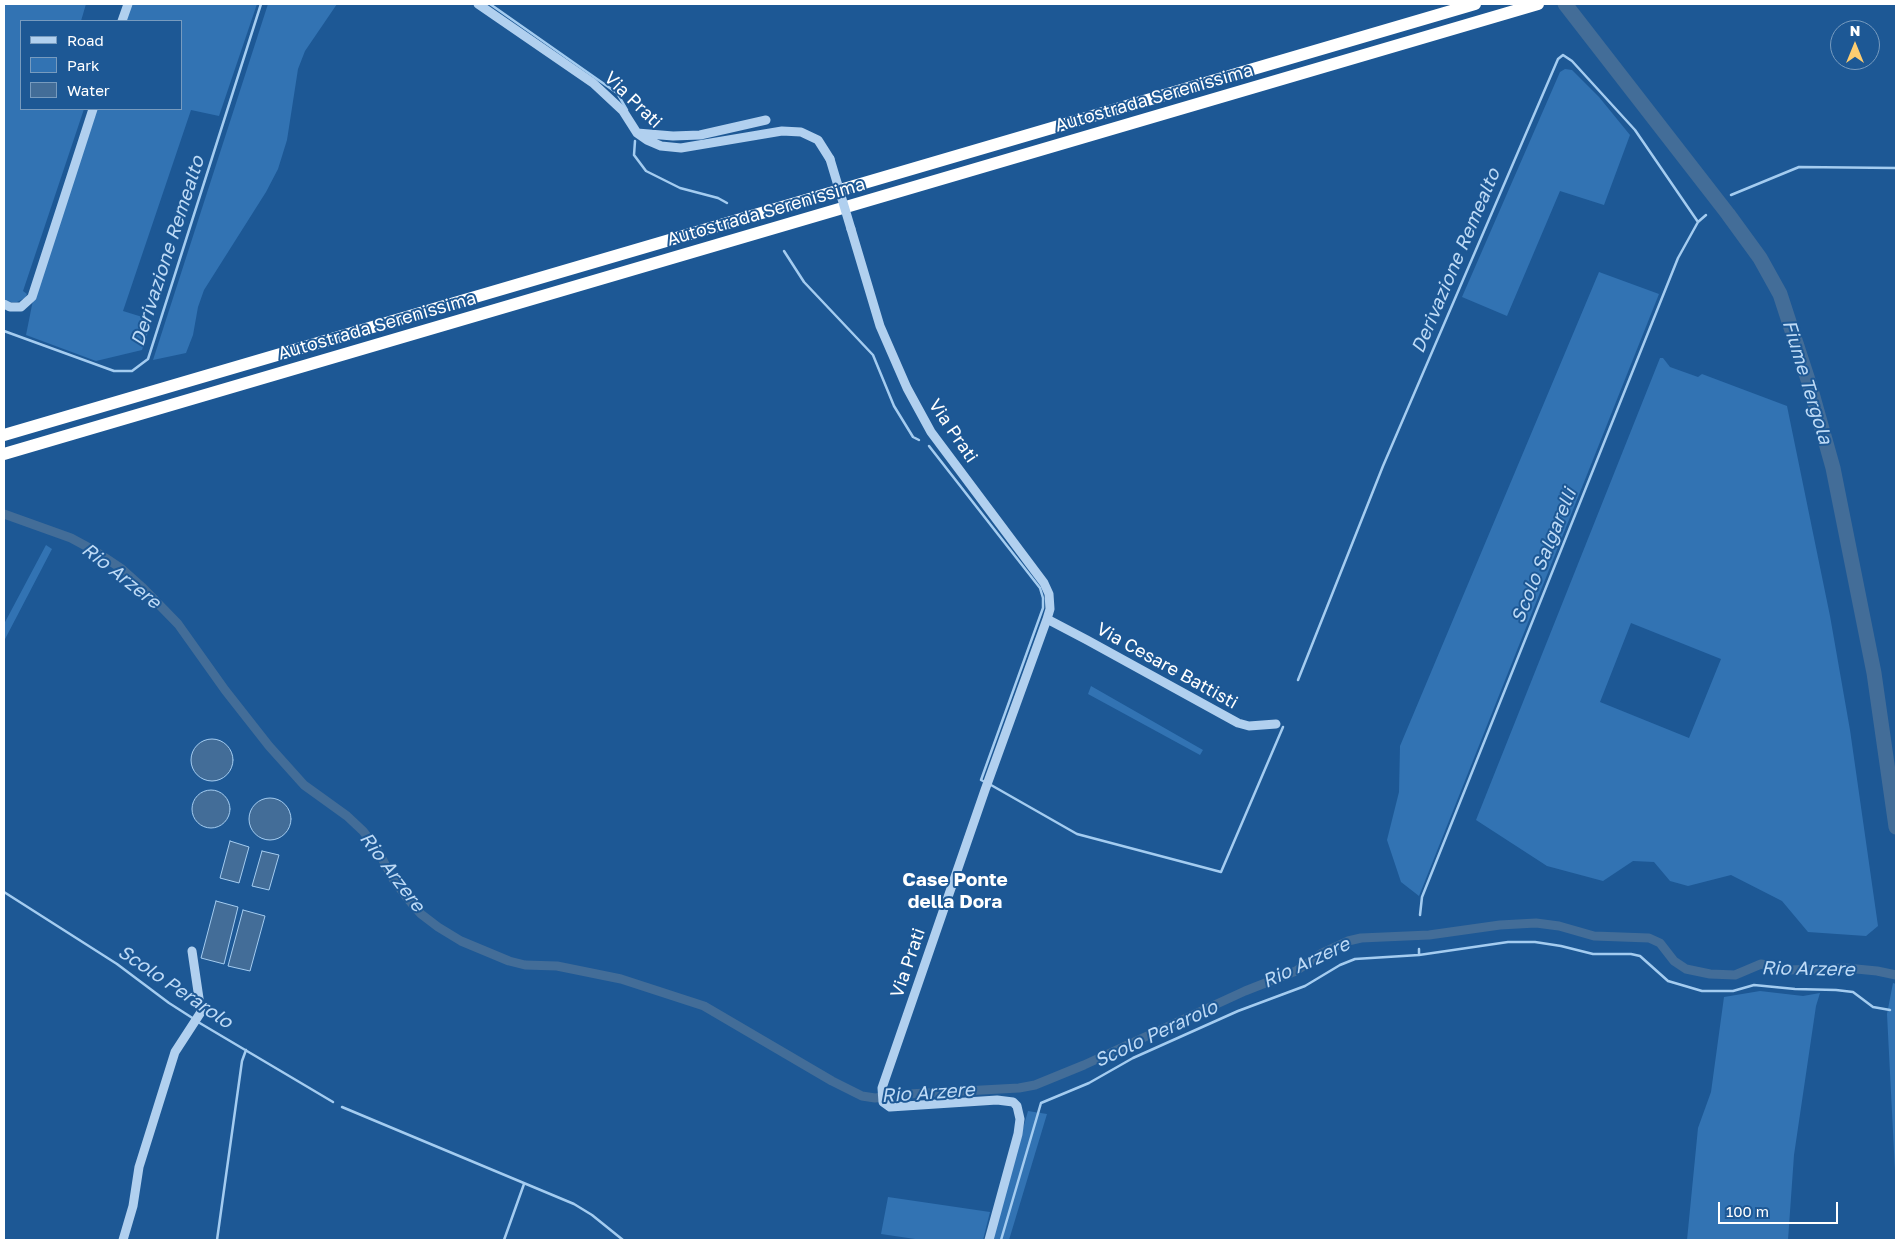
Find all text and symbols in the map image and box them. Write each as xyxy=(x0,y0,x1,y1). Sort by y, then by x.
legend xyxy=(20,20,182,110)
north arrow xyxy=(1830,20,1880,70)
text: N xyxy=(1850,22,1860,39)
text: Road xyxy=(67,31,104,49)
text: Park xyxy=(67,56,99,74)
street label: Autostrada Serenissima xyxy=(1052,59,1256,137)
street label: Via Prati xyxy=(600,67,666,133)
text: Water xyxy=(67,81,110,99)
water label: Derivazione Remealto xyxy=(127,153,209,349)
water label: Derivazione Remealto xyxy=(1407,165,1505,357)
street label: Autostrada Serenissima xyxy=(664,173,868,251)
street label: Autostrada Serenissima xyxy=(275,287,479,365)
water label: Fiume Tergola xyxy=(1777,317,1837,447)
street label: Via Prati xyxy=(924,395,982,467)
water label: Scolo Salgarelli xyxy=(1507,486,1581,626)
water label: Rio Arzere xyxy=(77,538,165,614)
street label: Via Cesare Battisti xyxy=(1093,618,1241,714)
water label: Rio Arzere xyxy=(355,828,429,916)
district label: Case Ponte della Dora xyxy=(902,869,1008,913)
street label: Via Prati xyxy=(886,925,930,1001)
water label: Rio Arzere xyxy=(1259,933,1353,993)
water label: Scolo Perarolo xyxy=(113,940,237,1034)
water label: Rio Arzere xyxy=(1761,957,1855,981)
water label: Scolo Perarolo xyxy=(1091,996,1221,1072)
water label: Rio Arzere xyxy=(881,1078,975,1108)
scale bar xyxy=(1720,1192,1840,1224)
text: 100 m xyxy=(1726,1202,1769,1220)

